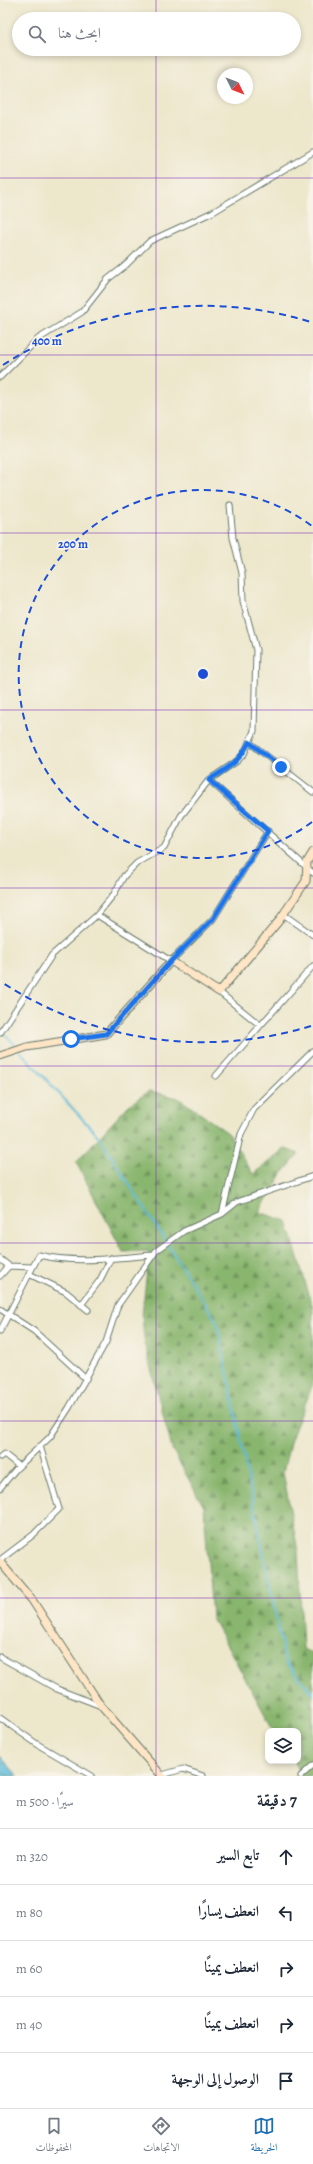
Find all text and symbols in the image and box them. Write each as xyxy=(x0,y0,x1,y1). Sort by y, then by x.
search box xyxy=(12,12,301,56)
icon: search xyxy=(26,23,48,45)
text: ابحث هنا xyxy=(58,23,101,43)
north arrow xyxy=(217,68,253,104)
text: 400 m xyxy=(32,333,62,349)
text: 200 m xyxy=(58,536,88,552)
centre of rings xyxy=(196,667,210,681)
route end xyxy=(272,758,290,776)
route start xyxy=(62,1030,80,1048)
map controls xyxy=(265,1728,301,1764)
button: layers xyxy=(265,1728,301,1764)
text: 7 دقيقة xyxy=(257,1789,297,1812)
text: سيرًا · 500 m xyxy=(16,1793,74,1810)
text: تابع السير xyxy=(217,1845,259,1865)
icon: ahead xyxy=(275,1846,297,1868)
text: 320 m xyxy=(16,1848,48,1865)
text: انعطف يسارًا xyxy=(198,1901,259,1921)
icon: left xyxy=(275,1902,297,1924)
text: 80 m xyxy=(16,1904,43,1921)
text: انعطف يمينًا xyxy=(204,1957,259,1977)
icon: right xyxy=(275,1958,297,1980)
text: 60 m xyxy=(16,1960,42,1977)
text: انعطف يمينًا xyxy=(204,2013,259,2033)
icon: right xyxy=(275,2014,297,2036)
text: 40 m xyxy=(16,2016,42,2033)
text: الوصول إلى الوجهة xyxy=(172,2069,259,2089)
icon: arrive xyxy=(275,2070,297,2092)
tab: المحفوظات xyxy=(36,2115,72,2158)
tab: الاتجاهات xyxy=(143,2115,180,2158)
tab: الخريطة xyxy=(251,2115,277,2158)

